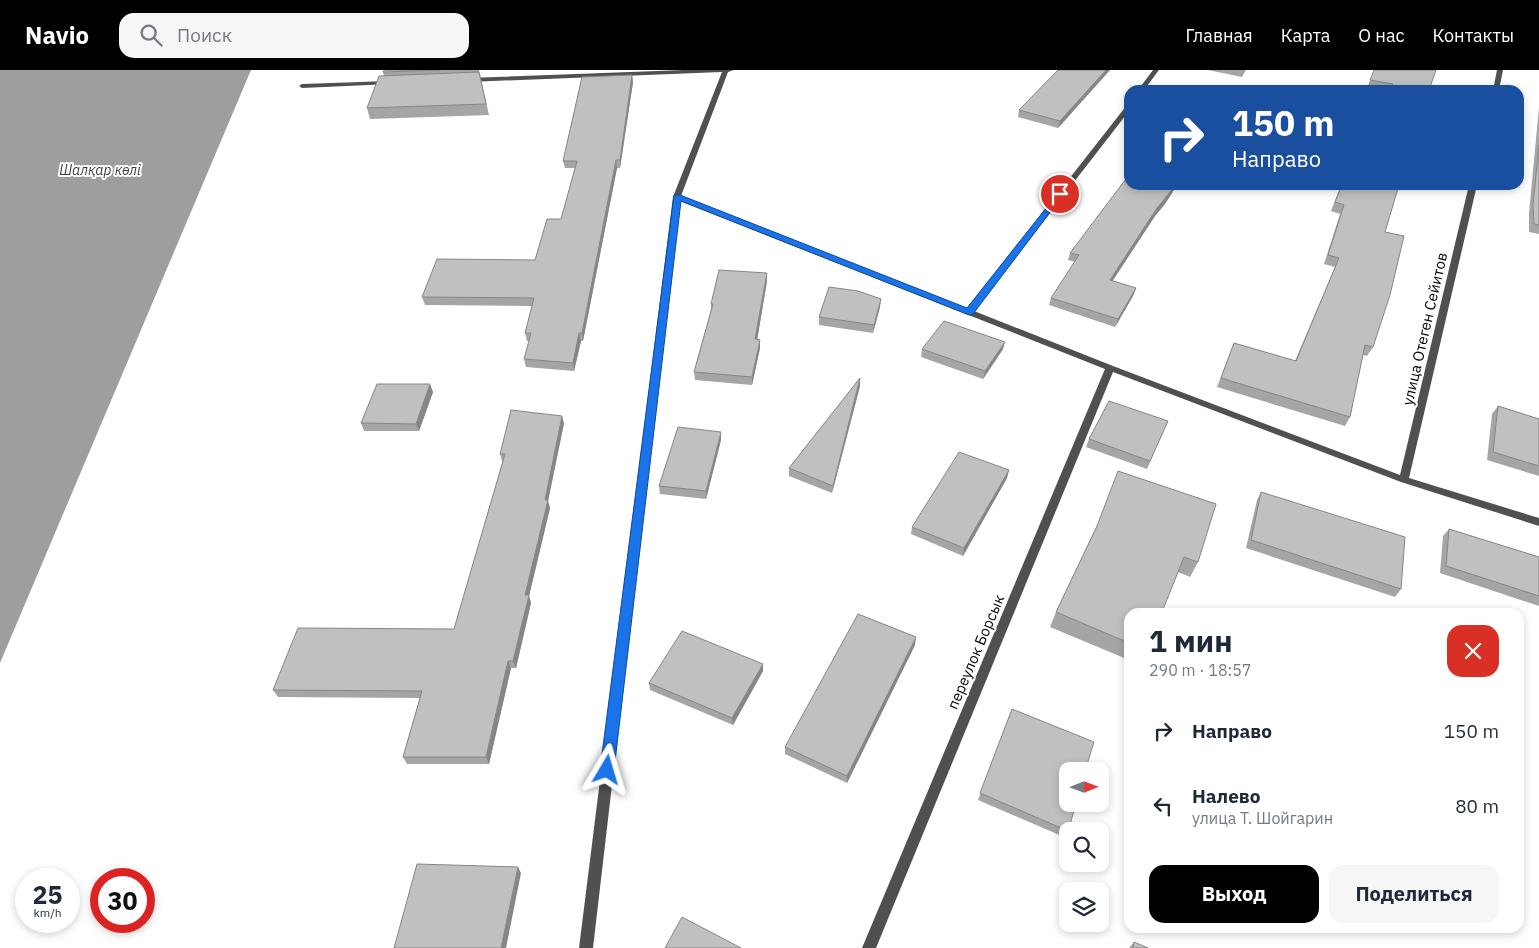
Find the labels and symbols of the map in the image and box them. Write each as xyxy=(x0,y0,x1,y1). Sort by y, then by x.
water label: Шалқар көлі xyxy=(59,161,141,179)
pin xyxy=(1039,173,1081,215)
street label: улица Отеген Сейитов xyxy=(1398,250,1451,407)
street label: переулок Борсык xyxy=(943,592,1008,712)
position arrow xyxy=(580,743,632,795)
north arrow xyxy=(1059,762,1109,812)
speed limit sign: 30 xyxy=(90,868,155,933)

